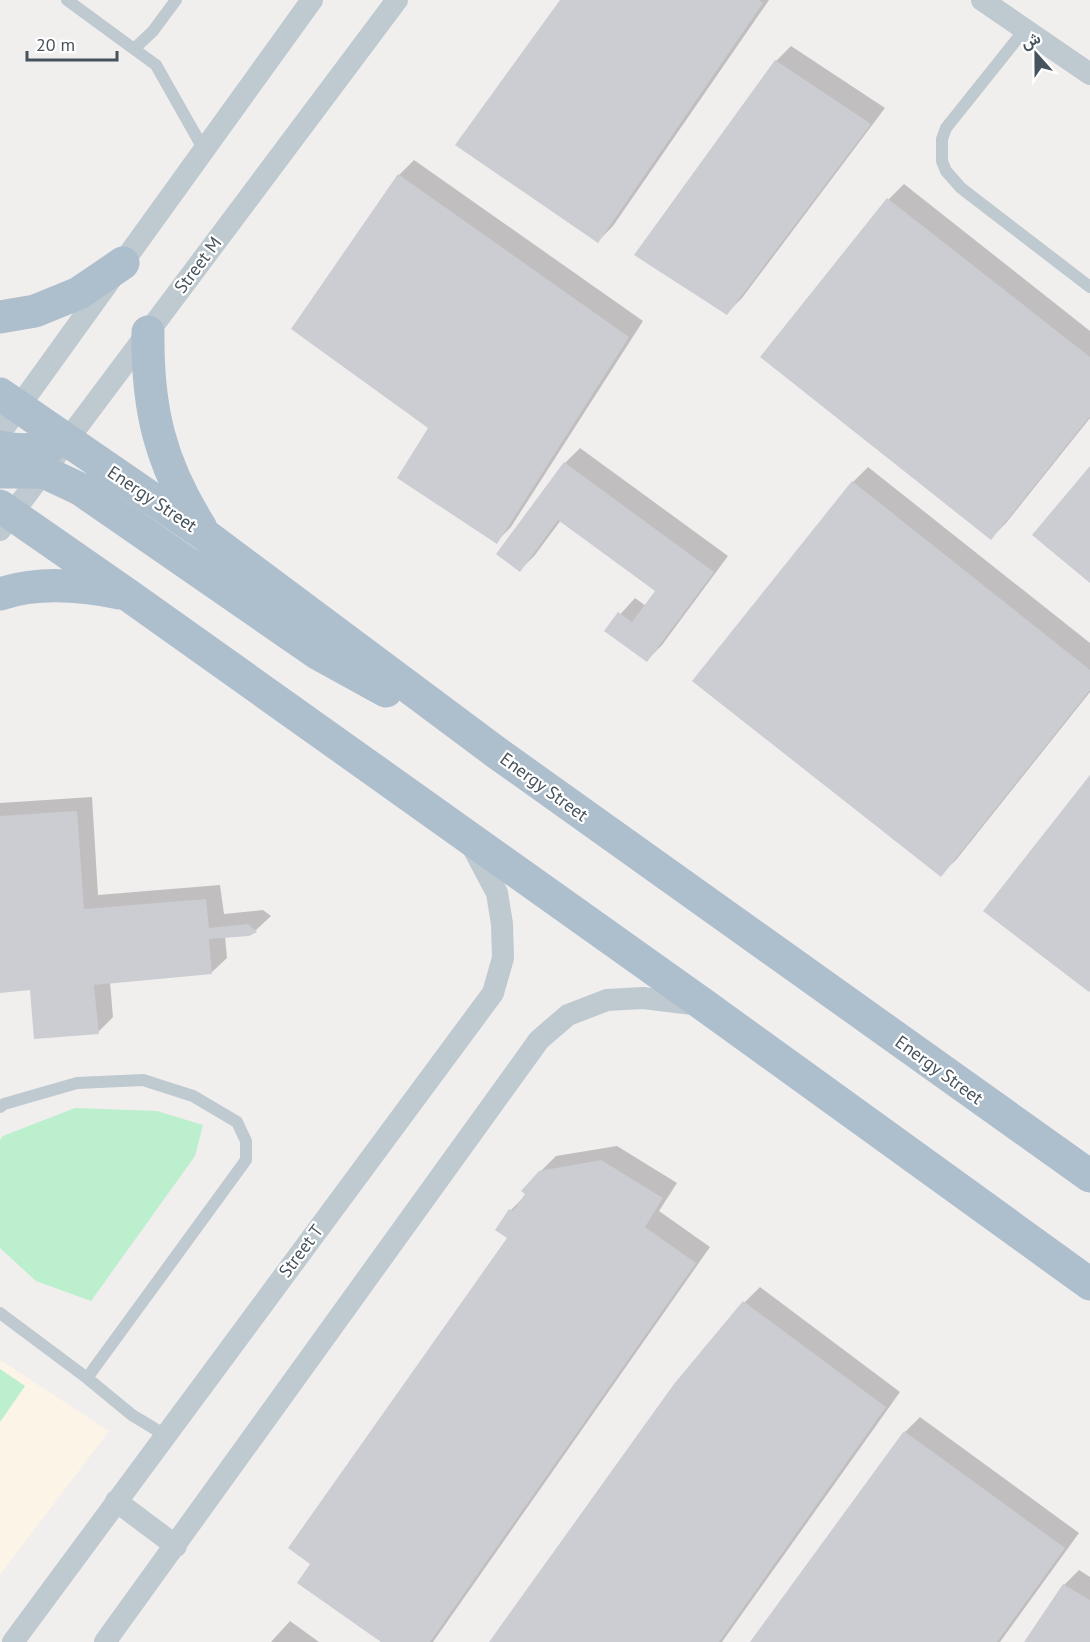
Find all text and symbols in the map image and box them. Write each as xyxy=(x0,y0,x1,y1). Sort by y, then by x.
scale bar xyxy=(27,24,117,62)
north arrow xyxy=(1006,24,1066,84)
text: ش xyxy=(1018,27,1043,53)
text: 20 m xyxy=(36,33,75,56)
street label: Street M xyxy=(169,232,226,298)
street label: Energy Street xyxy=(103,460,201,537)
street label: Energy Street xyxy=(496,747,593,826)
street label: Energy Street xyxy=(891,1030,988,1109)
street label: Street T xyxy=(273,1220,328,1282)

